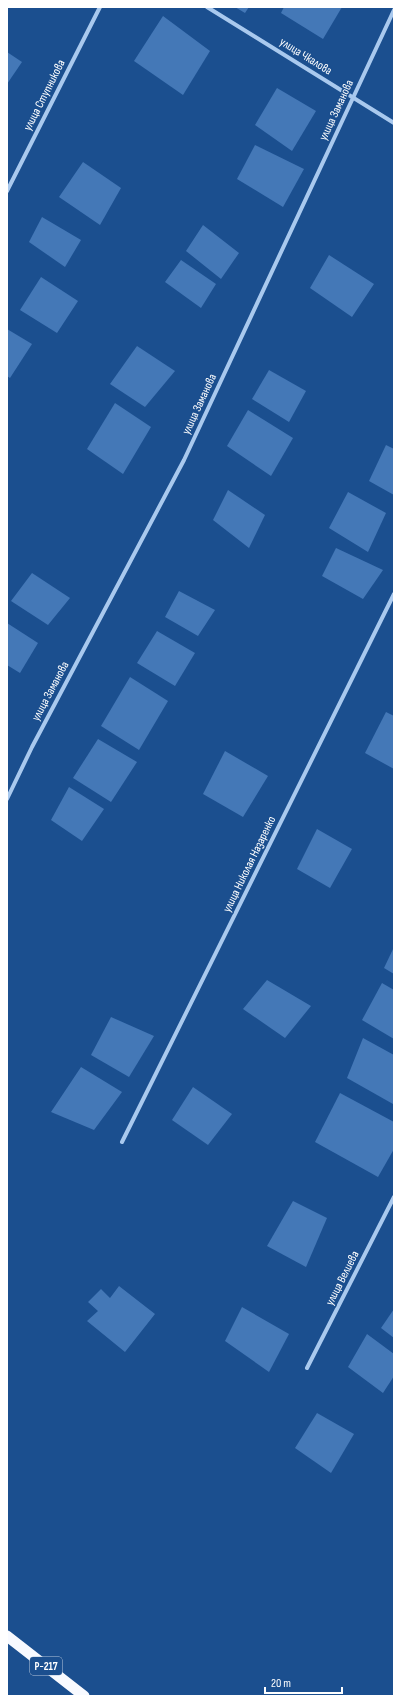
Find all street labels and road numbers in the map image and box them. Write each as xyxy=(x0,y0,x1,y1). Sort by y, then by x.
street label: улица Чкалова xyxy=(277,34,335,79)
street label: улица Ступникова xyxy=(20,57,69,133)
street label: улица Заманова xyxy=(316,77,357,143)
street label: улица Заманова xyxy=(179,371,220,437)
street label: улица Заманова xyxy=(28,659,73,724)
street label: улица Николая Назаренко xyxy=(220,814,279,915)
street label: улица Велиева xyxy=(322,1248,363,1308)
road number: Р-217 xyxy=(30,1657,62,1675)

